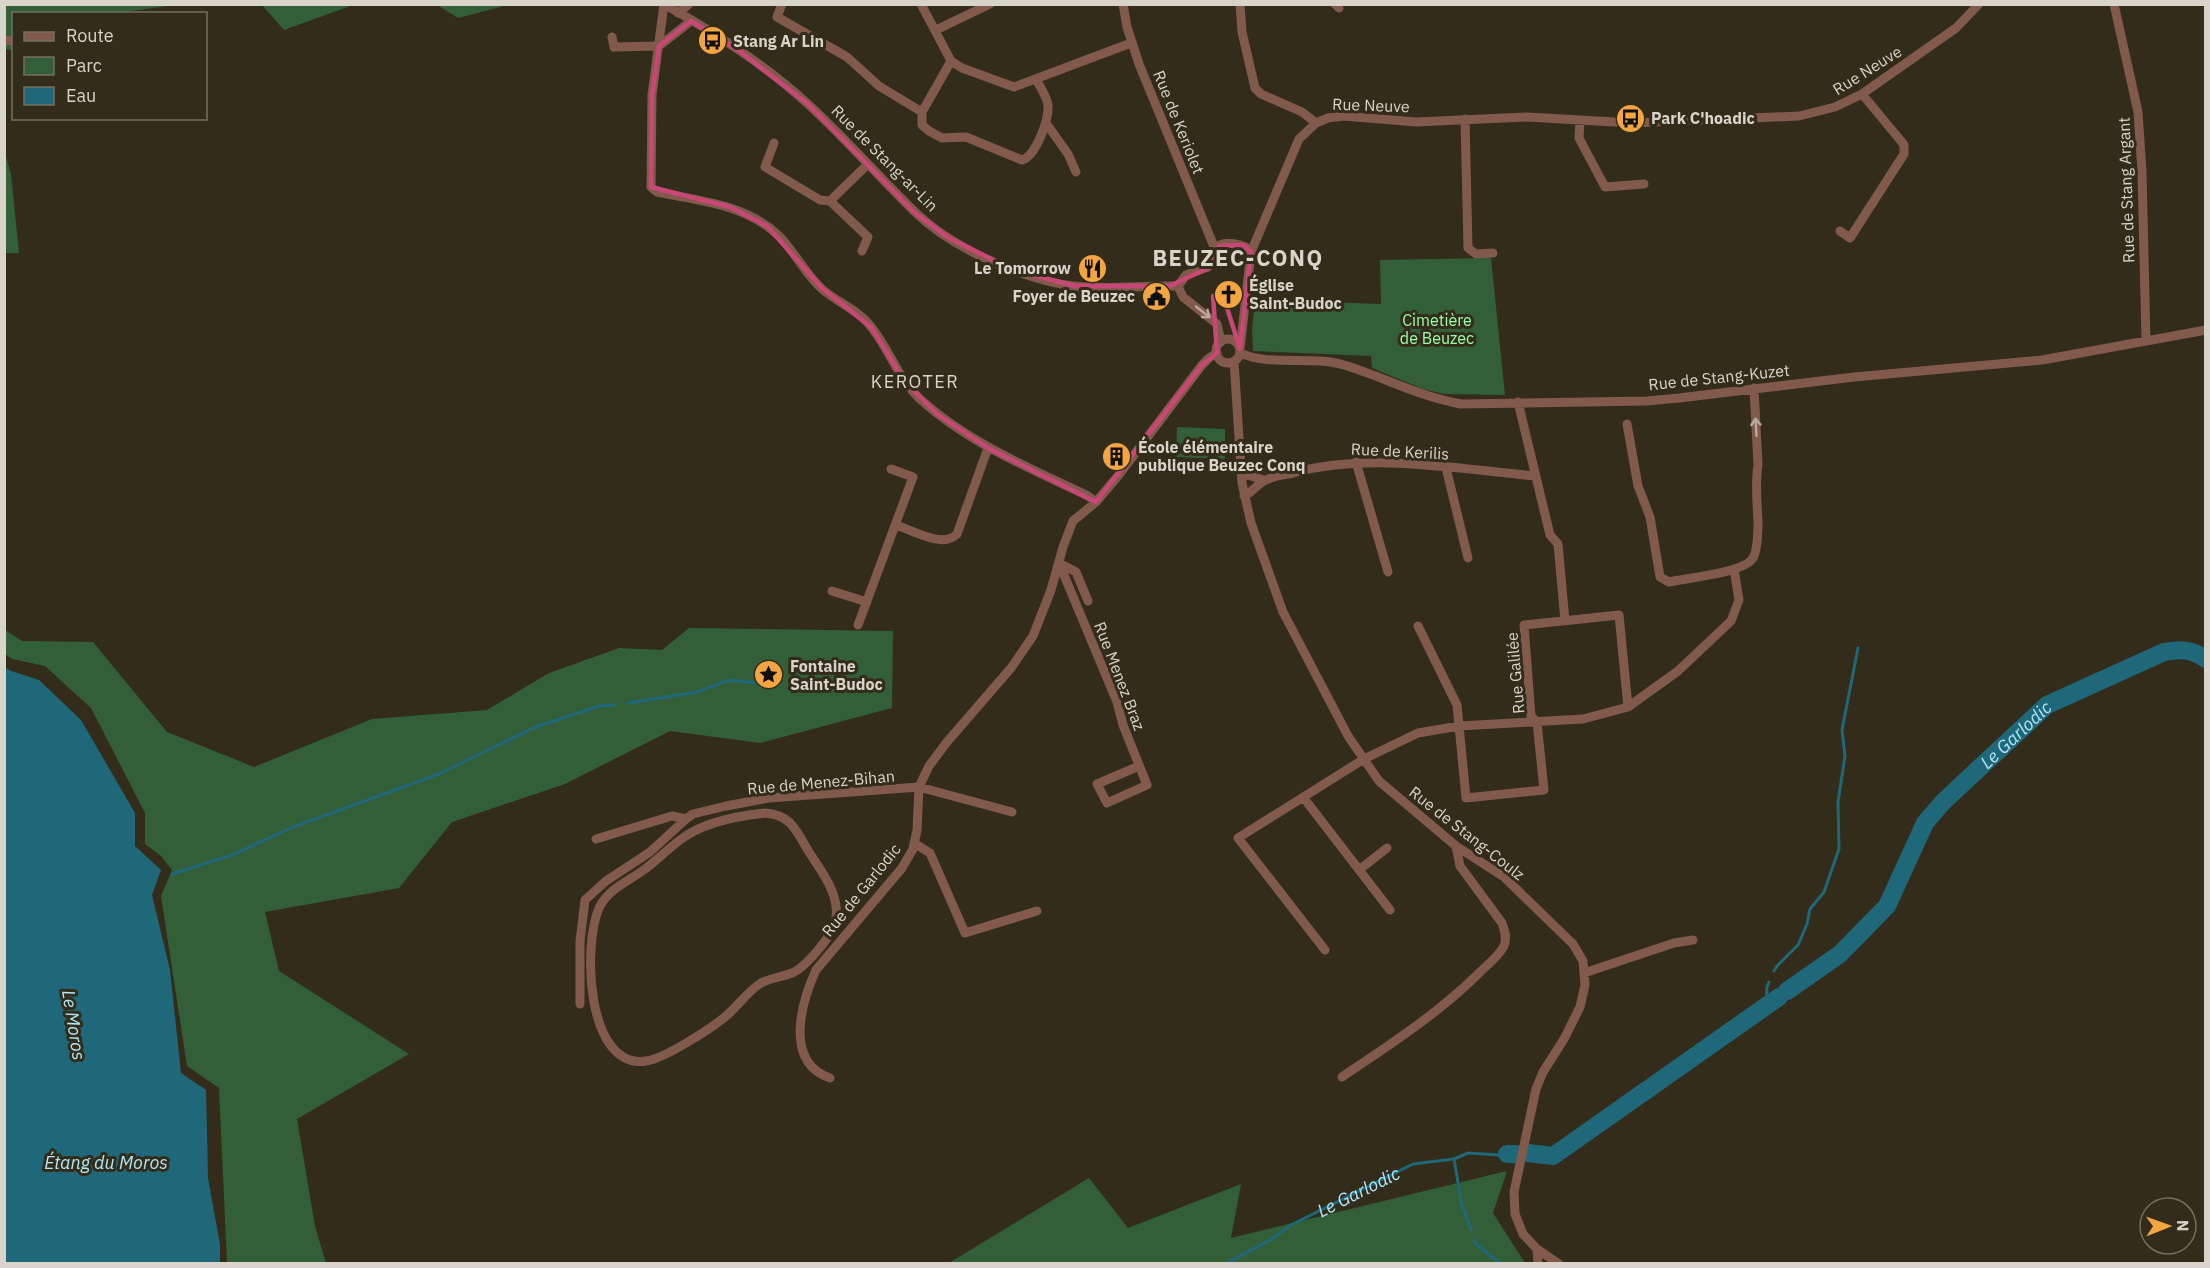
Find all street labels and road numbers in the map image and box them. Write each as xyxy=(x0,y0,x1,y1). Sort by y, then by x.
street label: Rue Neuve xyxy=(1829,41,1905,99)
street label: Rue de Keriolet xyxy=(1149,67,1209,177)
street label: Rue Neuve xyxy=(1332,94,1410,116)
street label: Rue de Stang-ar-Lin xyxy=(827,100,943,216)
street label: Rue de Stang Argant xyxy=(2113,117,2139,263)
street label: Rue de Stang-Kuzet xyxy=(1647,360,1791,394)
street label: Rue de Kerilis xyxy=(1350,438,1450,464)
street label: Rue Menez Braz xyxy=(1090,619,1150,733)
street label: Rue Galilée xyxy=(1501,631,1529,715)
street label: Rue de Menez-Bihan xyxy=(746,766,896,798)
street label: Rue de Stang-Coulz xyxy=(1405,782,1529,884)
street label: Rue de Garlodic xyxy=(817,839,905,941)

